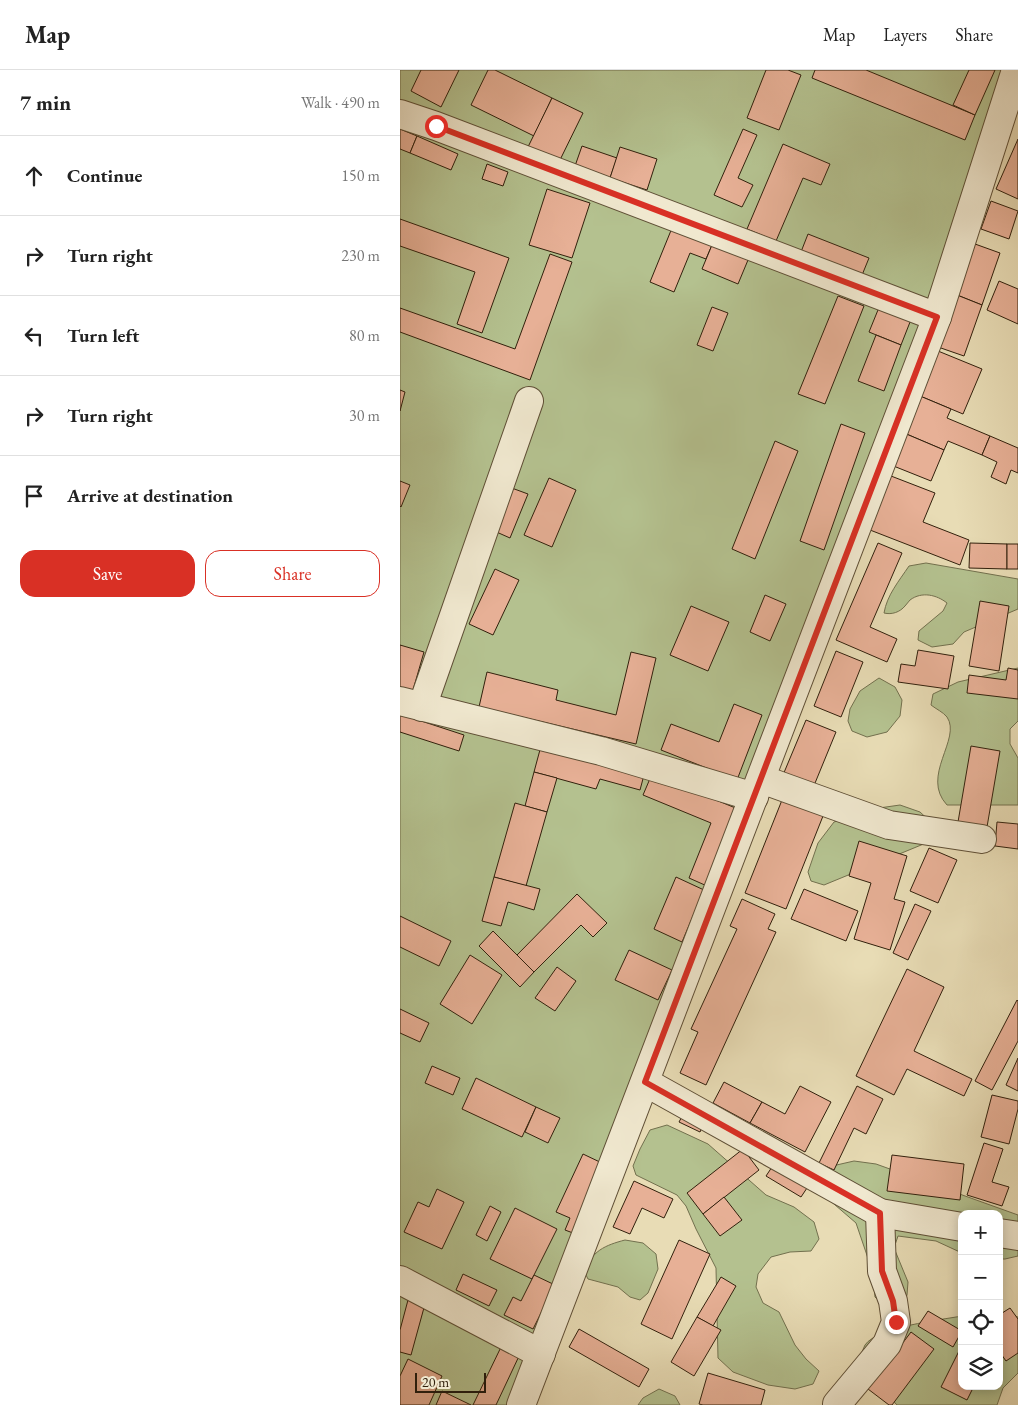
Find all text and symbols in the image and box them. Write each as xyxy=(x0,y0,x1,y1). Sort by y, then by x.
text: Map xyxy=(25,19,70,50)
text: Map xyxy=(823,23,855,46)
text: Layers xyxy=(883,23,927,46)
text: Share xyxy=(955,23,993,46)
text: 7 min xyxy=(20,89,71,116)
text: Walk · 490 m xyxy=(301,92,380,113)
route start xyxy=(425,115,448,138)
icon: ahead xyxy=(20,162,48,190)
text: Continue xyxy=(67,163,142,188)
text: 150 m xyxy=(341,165,380,186)
icon: right xyxy=(20,242,48,270)
text: Turn right xyxy=(67,243,153,268)
text: 230 m xyxy=(341,245,380,266)
icon: left xyxy=(20,322,48,350)
text: Turn left xyxy=(67,323,139,348)
text: 80 m xyxy=(349,325,380,346)
icon: right xyxy=(20,402,48,430)
text: Turn right xyxy=(67,403,153,428)
text: 30 m xyxy=(349,405,380,426)
icon: arrive xyxy=(20,482,48,510)
text: Arrive at destination xyxy=(67,483,233,508)
button: Save xyxy=(20,550,195,597)
button: Share xyxy=(205,550,380,597)
map controls xyxy=(958,1210,1003,1390)
button: + xyxy=(958,1210,1003,1255)
button: − xyxy=(958,1255,1003,1300)
button: locate xyxy=(958,1300,1003,1345)
route end xyxy=(885,1311,908,1334)
button: layers xyxy=(958,1345,1003,1390)
scale bar xyxy=(415,1370,486,1393)
text: 20 m xyxy=(422,1373,449,1391)

